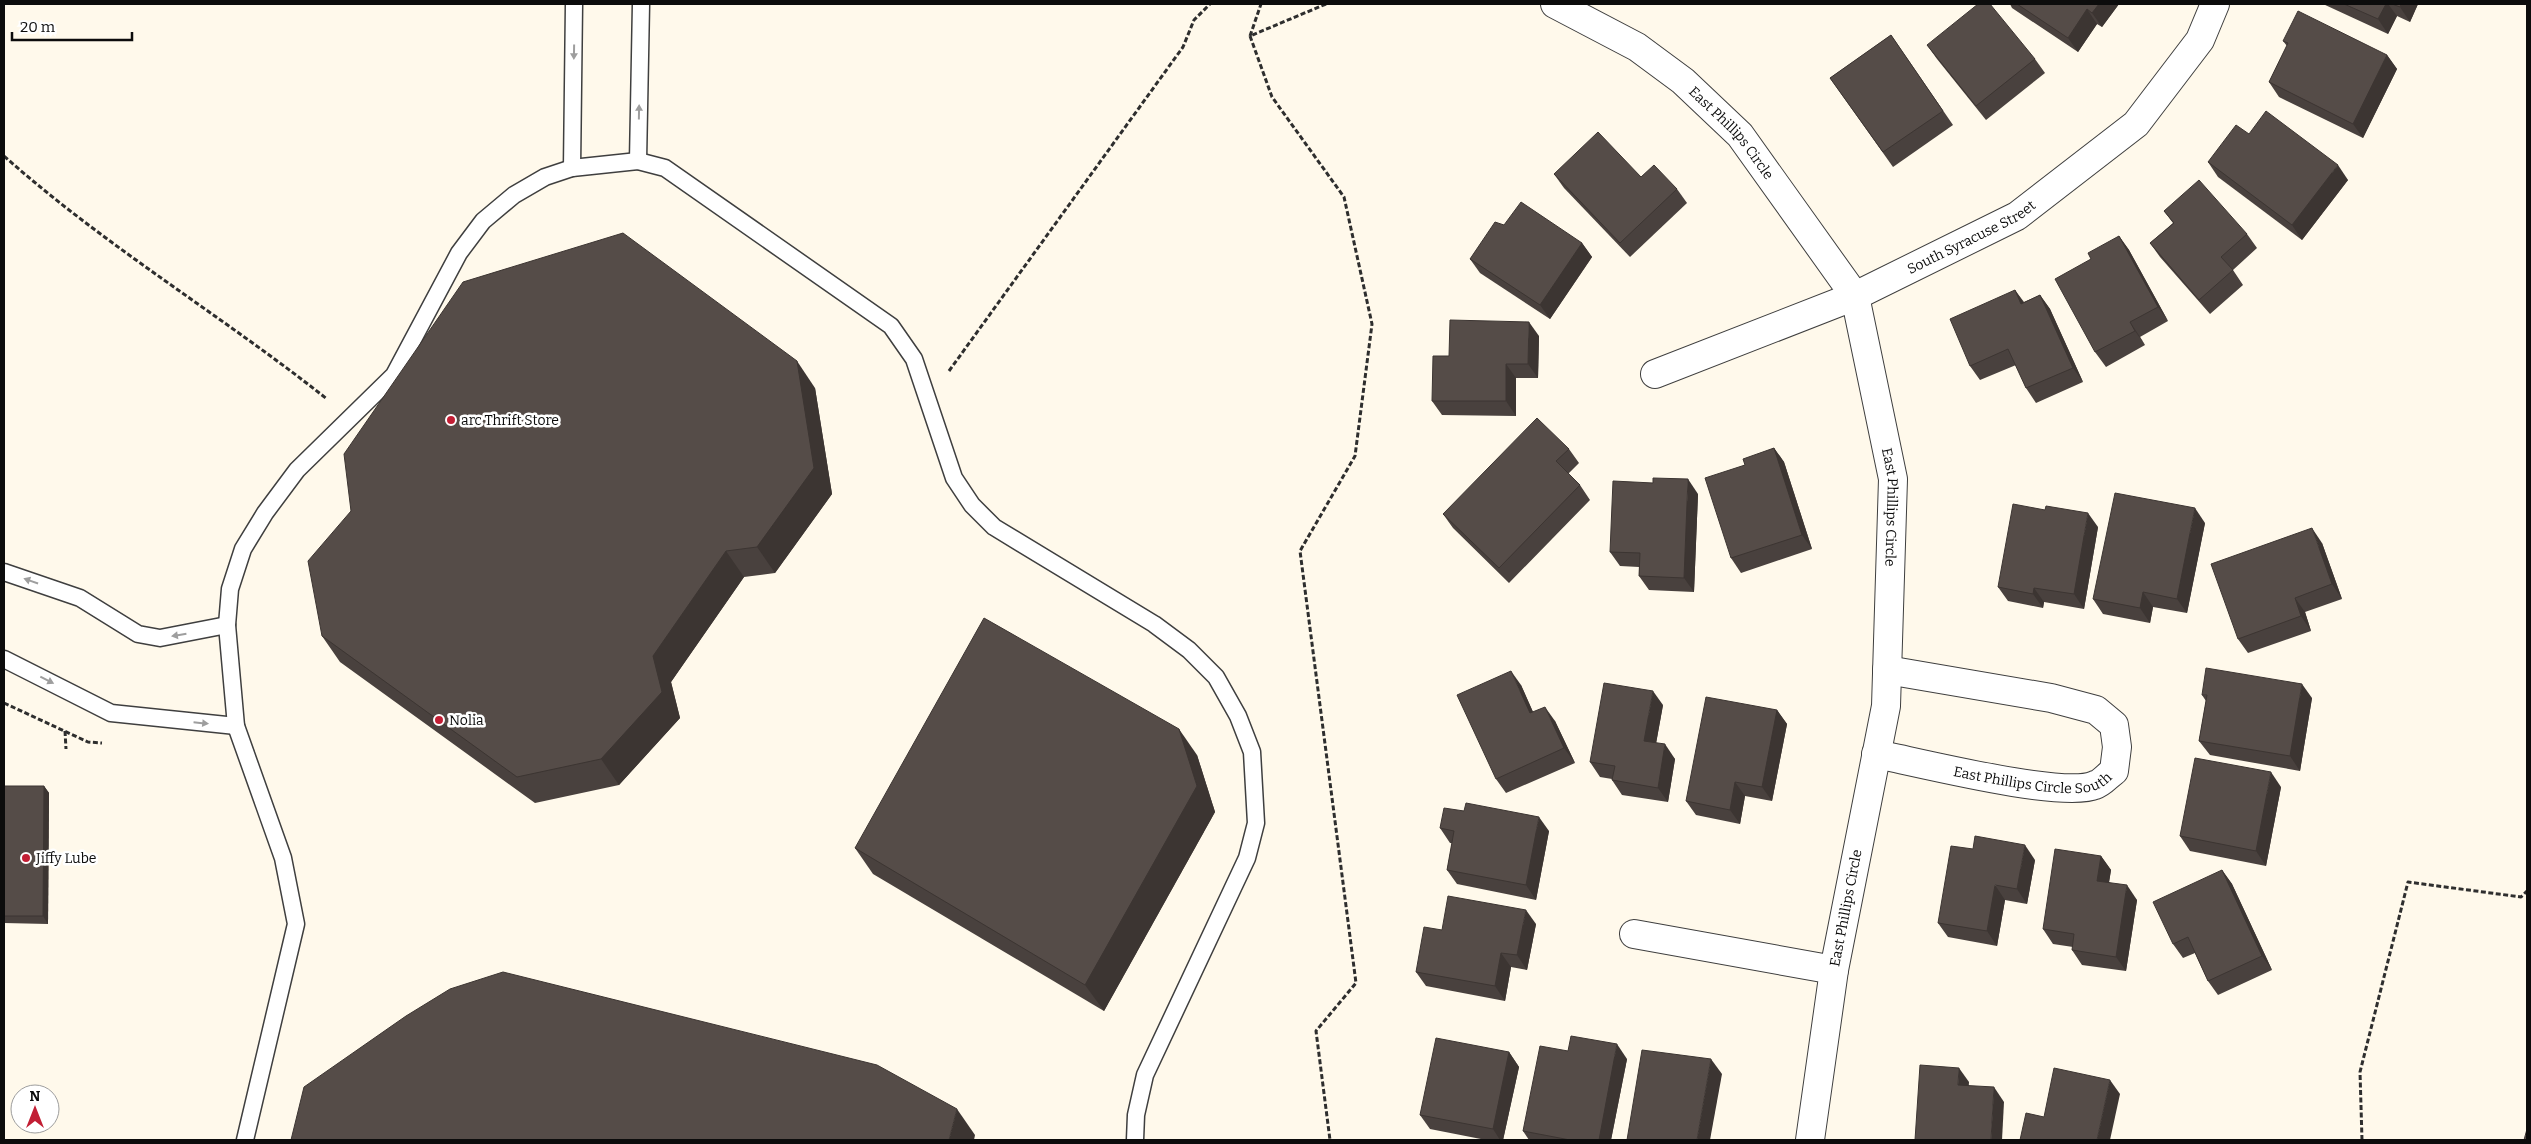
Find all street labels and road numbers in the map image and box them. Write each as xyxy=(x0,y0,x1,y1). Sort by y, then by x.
street label: East Phillips Circle xyxy=(1686,83,1777,183)
street label: South Syracuse Street xyxy=(1904,196,2039,277)
street label: East Phillips Circle xyxy=(1878,446,1902,567)
street label: East Phillips Circle South xyxy=(1952,762,2115,797)
street label: East Phillips Circle xyxy=(1826,848,1866,968)

